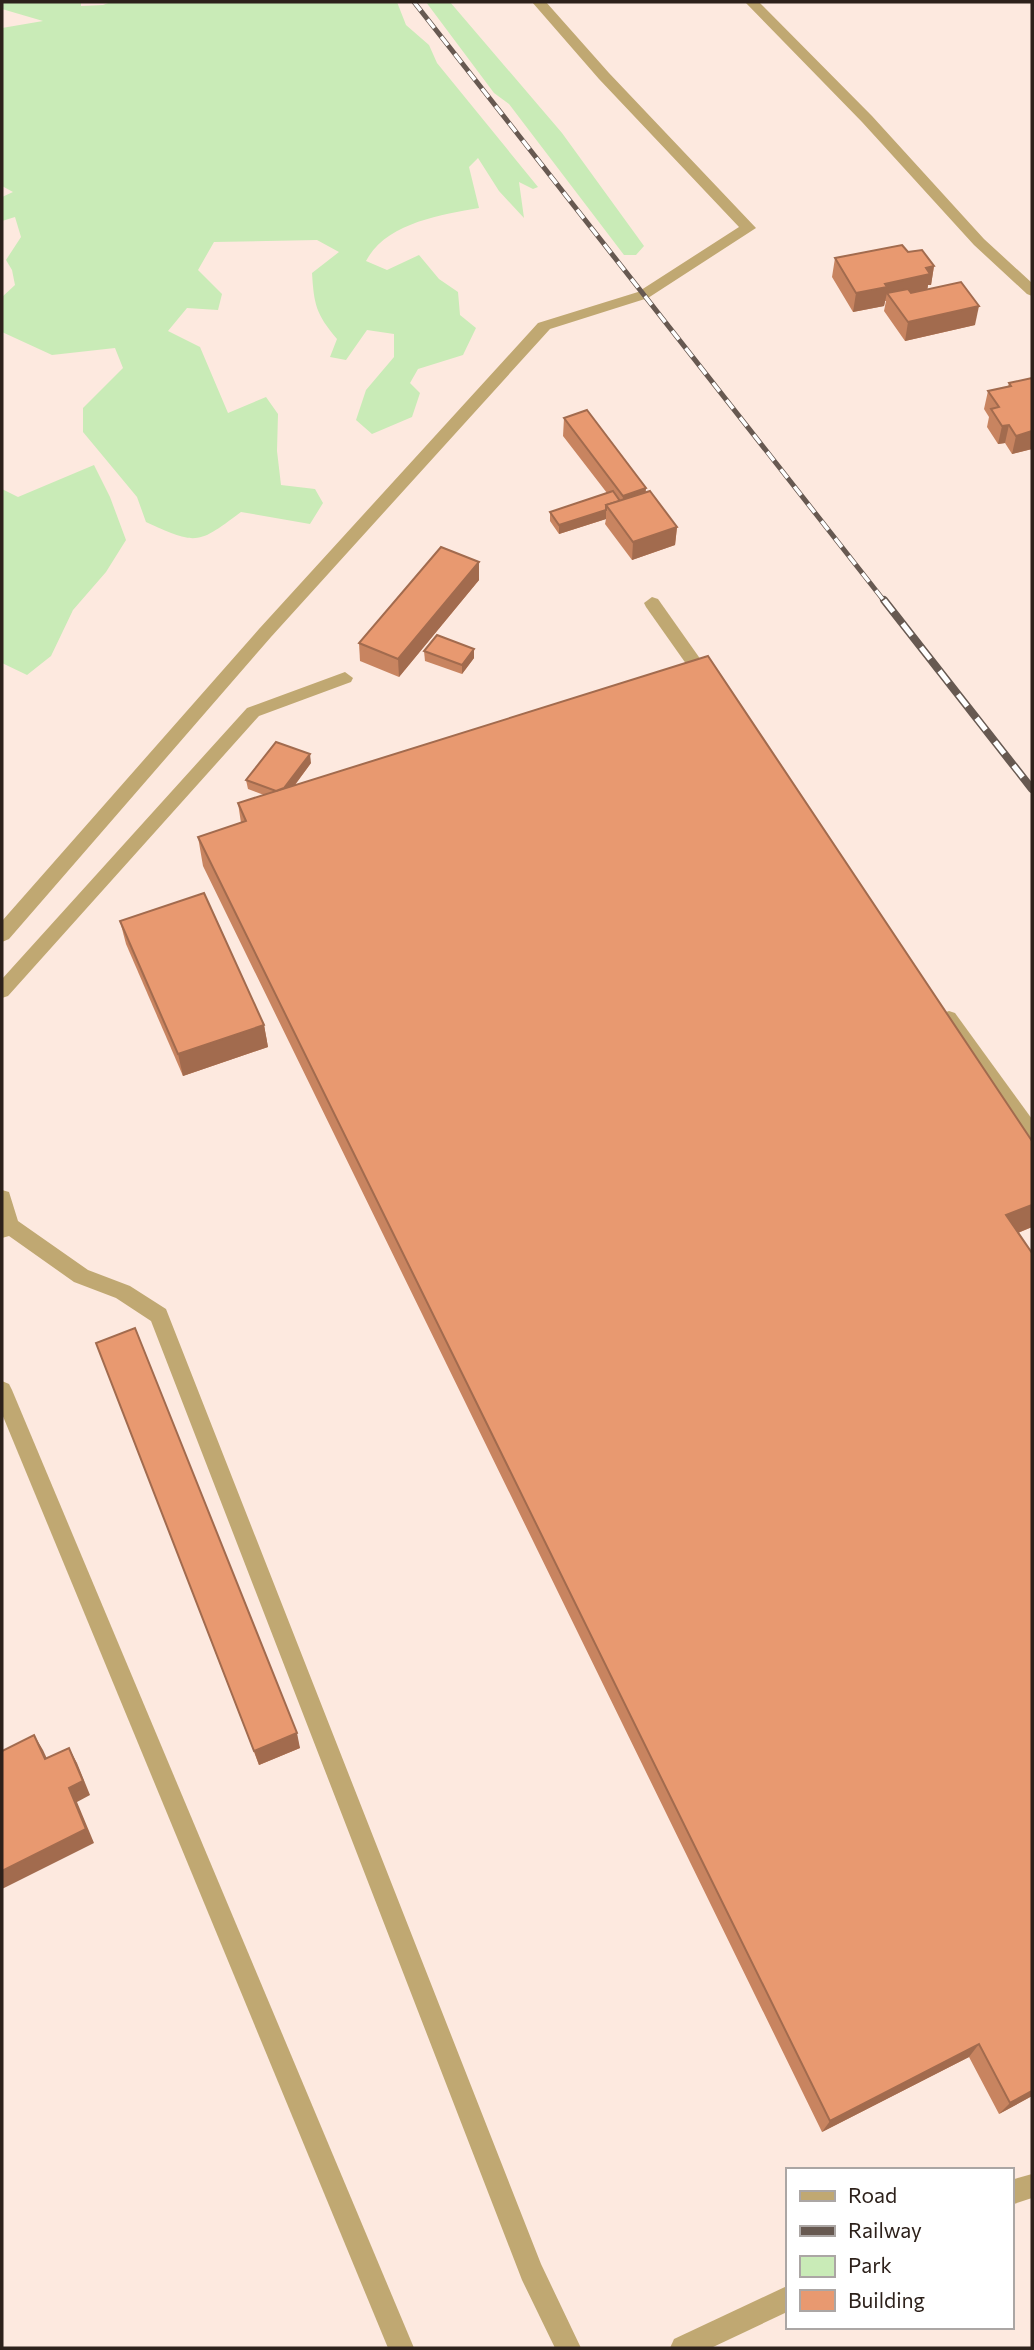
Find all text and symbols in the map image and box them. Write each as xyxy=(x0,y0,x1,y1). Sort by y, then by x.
legend xyxy=(786,2168,1013,2329)
text: Road xyxy=(848,2182,897,2207)
text: Railway xyxy=(848,2217,922,2242)
text: Park xyxy=(848,2252,892,2277)
text: Building xyxy=(848,2287,925,2312)

